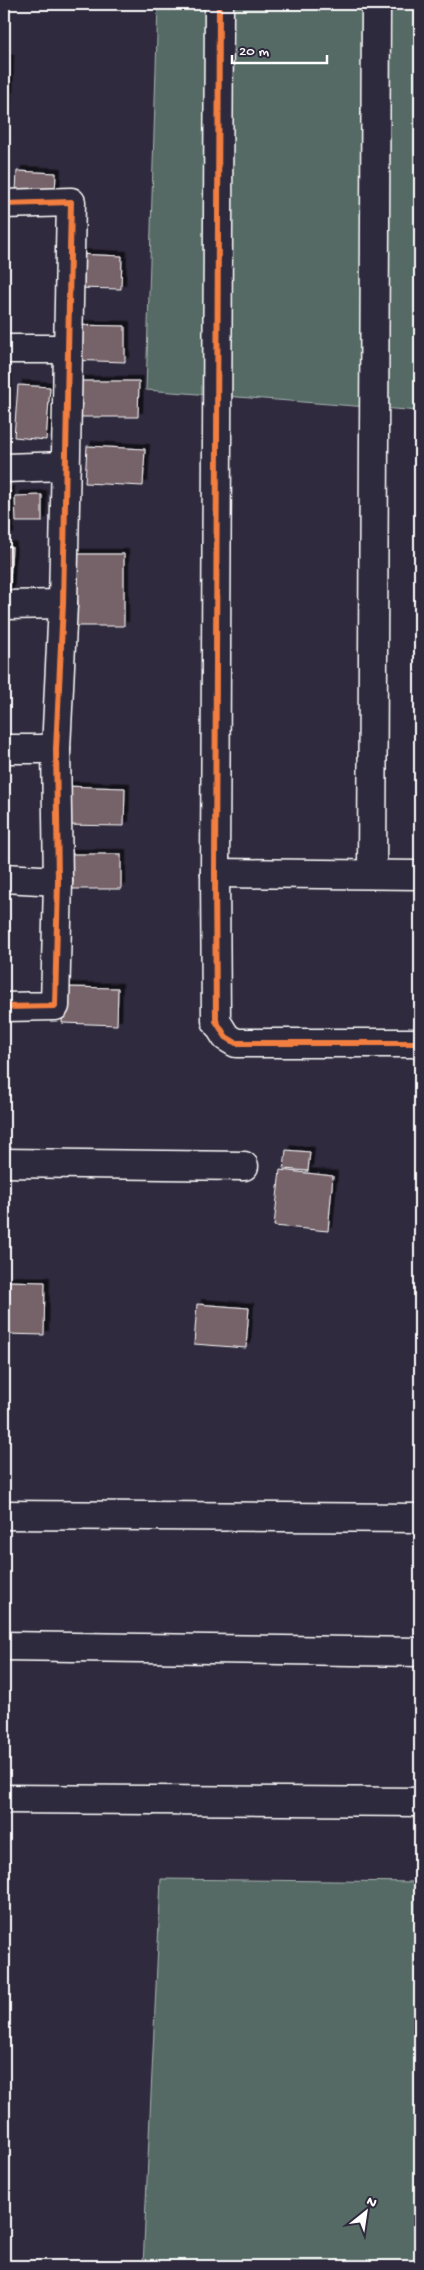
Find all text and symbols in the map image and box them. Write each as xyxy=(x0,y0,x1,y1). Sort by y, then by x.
scale bar xyxy=(232,32,326,64)
text: 20 m xyxy=(239,43,269,61)
north arrow xyxy=(342,2188,392,2238)
text: N xyxy=(363,2193,379,2213)

